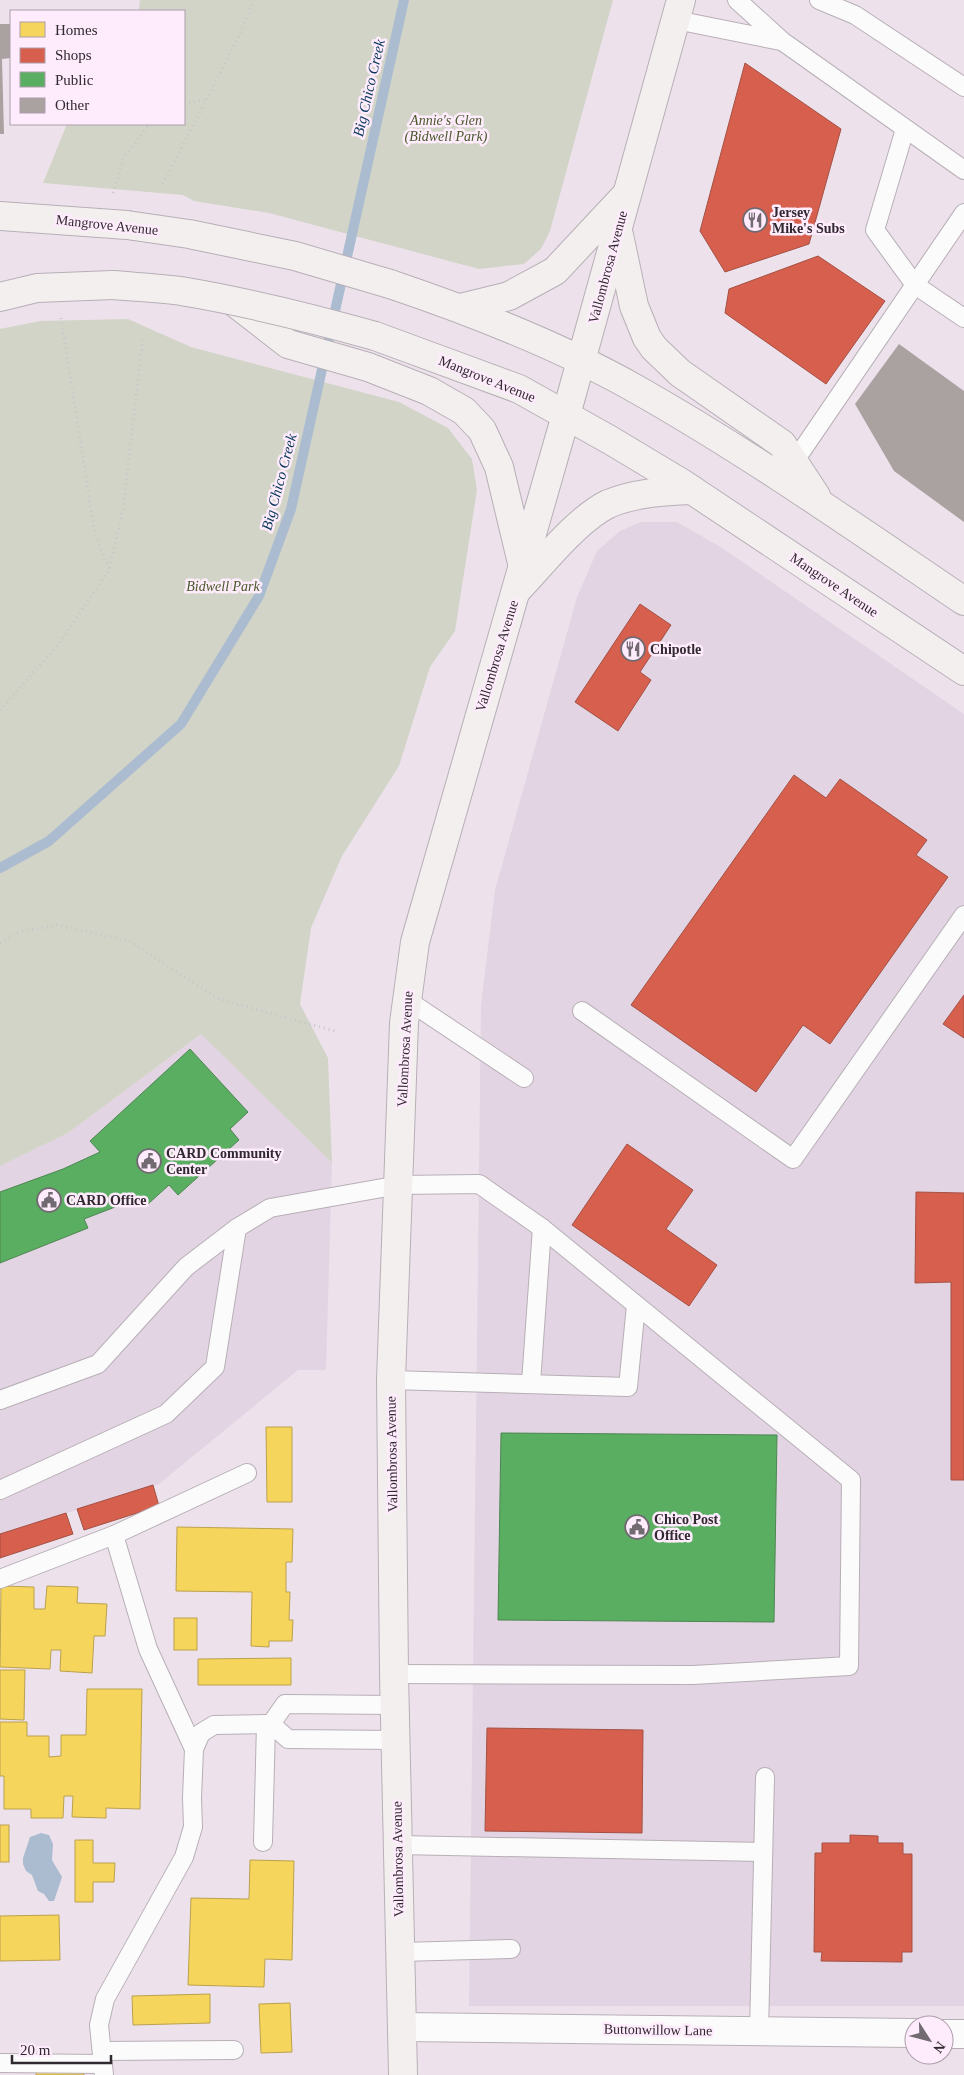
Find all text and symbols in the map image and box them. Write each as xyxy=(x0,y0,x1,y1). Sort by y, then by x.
legend xyxy=(10,10,185,125)
text: Homes xyxy=(55,22,98,38)
water label: Big Chico Creek xyxy=(350,37,388,138)
text: Shops xyxy=(55,47,92,63)
text: Public xyxy=(55,72,94,88)
text: Other xyxy=(55,97,89,113)
park label: Annie's Glen (Bidwell Park) xyxy=(405,113,488,145)
place label: Jersey Mike's Subs xyxy=(772,205,845,236)
restaurant icon: Jersey Mike's Subs xyxy=(742,207,768,233)
street label: Vallombrosa Avenue xyxy=(586,209,630,325)
street label: Mangrove Avenue xyxy=(55,212,159,238)
street label: Mangrove Avenue xyxy=(437,353,537,405)
water label: Big Chico Creek xyxy=(258,432,300,532)
street label: Mangrove Avenue xyxy=(787,550,881,620)
park label: Bidwell Park xyxy=(186,579,261,594)
street label: Vallombrosa Avenue xyxy=(473,598,521,714)
restaurant icon: Chipotle xyxy=(620,636,646,662)
place label: Chipotle xyxy=(650,642,701,657)
street label: Vallombrosa Avenue xyxy=(394,991,416,1107)
place label: CARD Community Center xyxy=(166,1146,282,1177)
public building icon: CARD Community Center xyxy=(136,1148,162,1174)
public building icon: CARD Office xyxy=(36,1187,62,1213)
place label: CARD Office xyxy=(66,1193,146,1208)
street label: Vallombrosa Avenue xyxy=(383,1396,401,1512)
place label: Chico Post Office xyxy=(654,1512,719,1543)
public building icon: Chico Post Office xyxy=(624,1514,650,1540)
street label: Vallombrosa Avenue xyxy=(389,1801,407,1917)
north arrow xyxy=(904,2015,954,2065)
street label: Buttonwillow Lane xyxy=(604,2022,712,2038)
scale bar xyxy=(12,2032,111,2064)
text: N xyxy=(930,2039,948,2056)
text: 20 m xyxy=(20,2042,51,2058)

